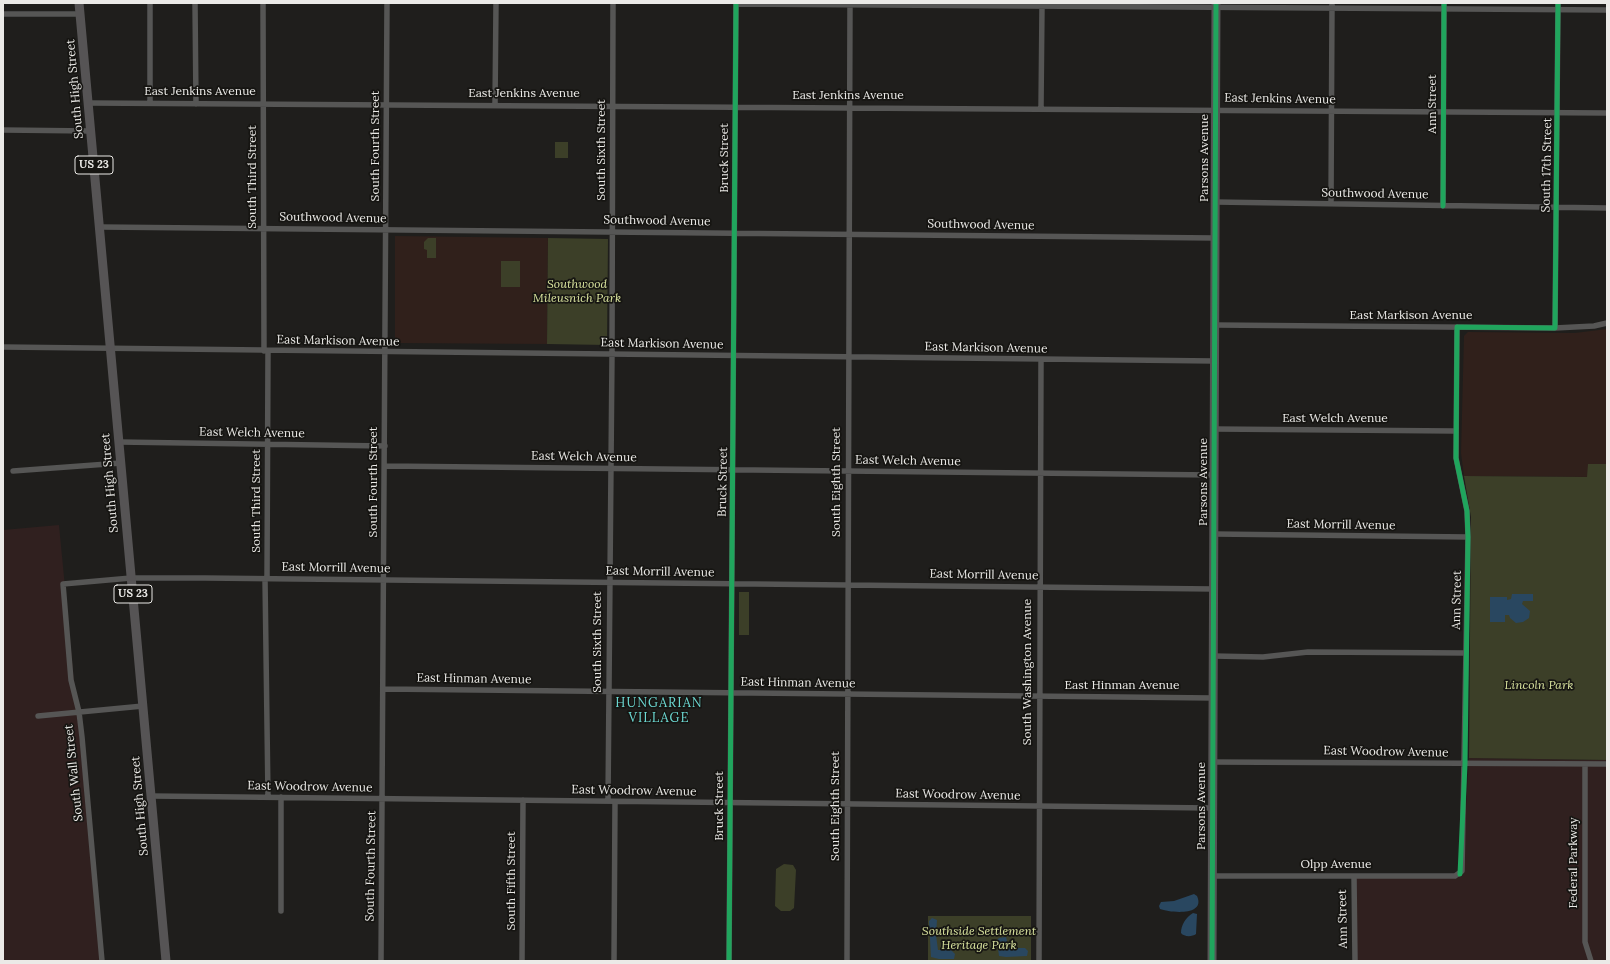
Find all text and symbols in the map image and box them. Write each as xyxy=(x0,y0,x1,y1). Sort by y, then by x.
street label: South High Street xyxy=(63,39,87,139)
street label: Ann Street xyxy=(1426,74,1440,134)
street label: East Jenkins Avenue xyxy=(144,85,256,99)
street label: East Jenkins Avenue xyxy=(468,87,580,101)
street label: East Jenkins Avenue xyxy=(792,89,904,103)
street label: South Fourth Street xyxy=(369,91,383,201)
street label: East Jenkins Avenue xyxy=(1224,91,1336,107)
street label: South Sixth Street xyxy=(595,99,609,201)
street label: Parsons Avenue xyxy=(1198,114,1212,202)
street label: South 17th Street xyxy=(1539,117,1555,213)
street label: Bruck Street xyxy=(718,123,732,193)
street label: South Third Street xyxy=(246,125,260,229)
road number: US 23 xyxy=(75,156,113,174)
street label: Southwood Avenue xyxy=(1321,186,1429,202)
street label: Southwood Avenue xyxy=(279,210,387,226)
street label: Southwood Avenue xyxy=(603,213,711,229)
street label: Southwood Avenue xyxy=(927,217,1035,233)
park label: Southwood Mileusnich Park xyxy=(533,278,621,306)
street label: East Markison Avenue xyxy=(1350,309,1472,323)
street label: East Markison Avenue xyxy=(276,333,400,349)
street label: East Markison Avenue xyxy=(600,336,724,352)
street label: East Markison Avenue xyxy=(924,340,1048,356)
street label: East Welch Avenue xyxy=(1282,412,1388,426)
street label: East Welch Avenue xyxy=(199,425,305,441)
street label: South Fourth Street xyxy=(367,427,381,537)
street label: South Eighth Street xyxy=(830,427,844,537)
street label: South High Street xyxy=(98,433,122,533)
street label: Parsons Avenue xyxy=(1197,438,1211,526)
street label: Bruck Street xyxy=(715,447,731,517)
street label: South Third Street xyxy=(250,449,264,553)
street label: East Welch Avenue xyxy=(531,449,637,465)
street label: East Welch Avenue xyxy=(855,453,961,469)
street label: East Morrill Avenue xyxy=(1286,517,1396,533)
street label: East Morrill Avenue xyxy=(281,560,391,576)
street label: East Morrill Avenue xyxy=(605,564,715,580)
street label: East Morrill Avenue xyxy=(929,567,1039,583)
street label: Ann Street xyxy=(1449,570,1465,630)
road number: US 23 xyxy=(114,585,152,603)
street label: South Sixth Street xyxy=(591,591,605,693)
street label: South Washington Avenue xyxy=(1021,599,1035,745)
street label: East Hinman Avenue xyxy=(416,671,532,687)
street label: East Hinman Avenue xyxy=(740,675,856,691)
street label: East Hinman Avenue xyxy=(1064,679,1180,693)
park label: Lincoln Park xyxy=(1504,679,1574,693)
district label: HUNGARIAN VILLAGE xyxy=(615,695,703,726)
street label: South Wall Street xyxy=(62,724,86,822)
street label: East Woodrow Avenue xyxy=(1323,744,1449,760)
street label: South Eighth Street xyxy=(829,751,843,861)
street label: South High Street xyxy=(128,756,152,856)
street label: Parsons Avenue xyxy=(1195,762,1209,850)
street label: Bruck Street xyxy=(713,771,727,841)
street label: East Woodrow Avenue xyxy=(247,779,373,795)
street label: East Woodrow Avenue xyxy=(571,783,697,799)
street label: East Woodrow Avenue xyxy=(895,787,1021,803)
street label: South Fourth Street xyxy=(363,810,379,922)
street label: Federal Parkway xyxy=(1567,817,1581,909)
street label: South Fifth Street xyxy=(505,831,519,931)
street label: Olpp Avenue xyxy=(1300,858,1372,872)
street label: Ann Street xyxy=(1335,889,1351,949)
park label: Southside Settlement Heritage Park xyxy=(922,925,1036,953)

